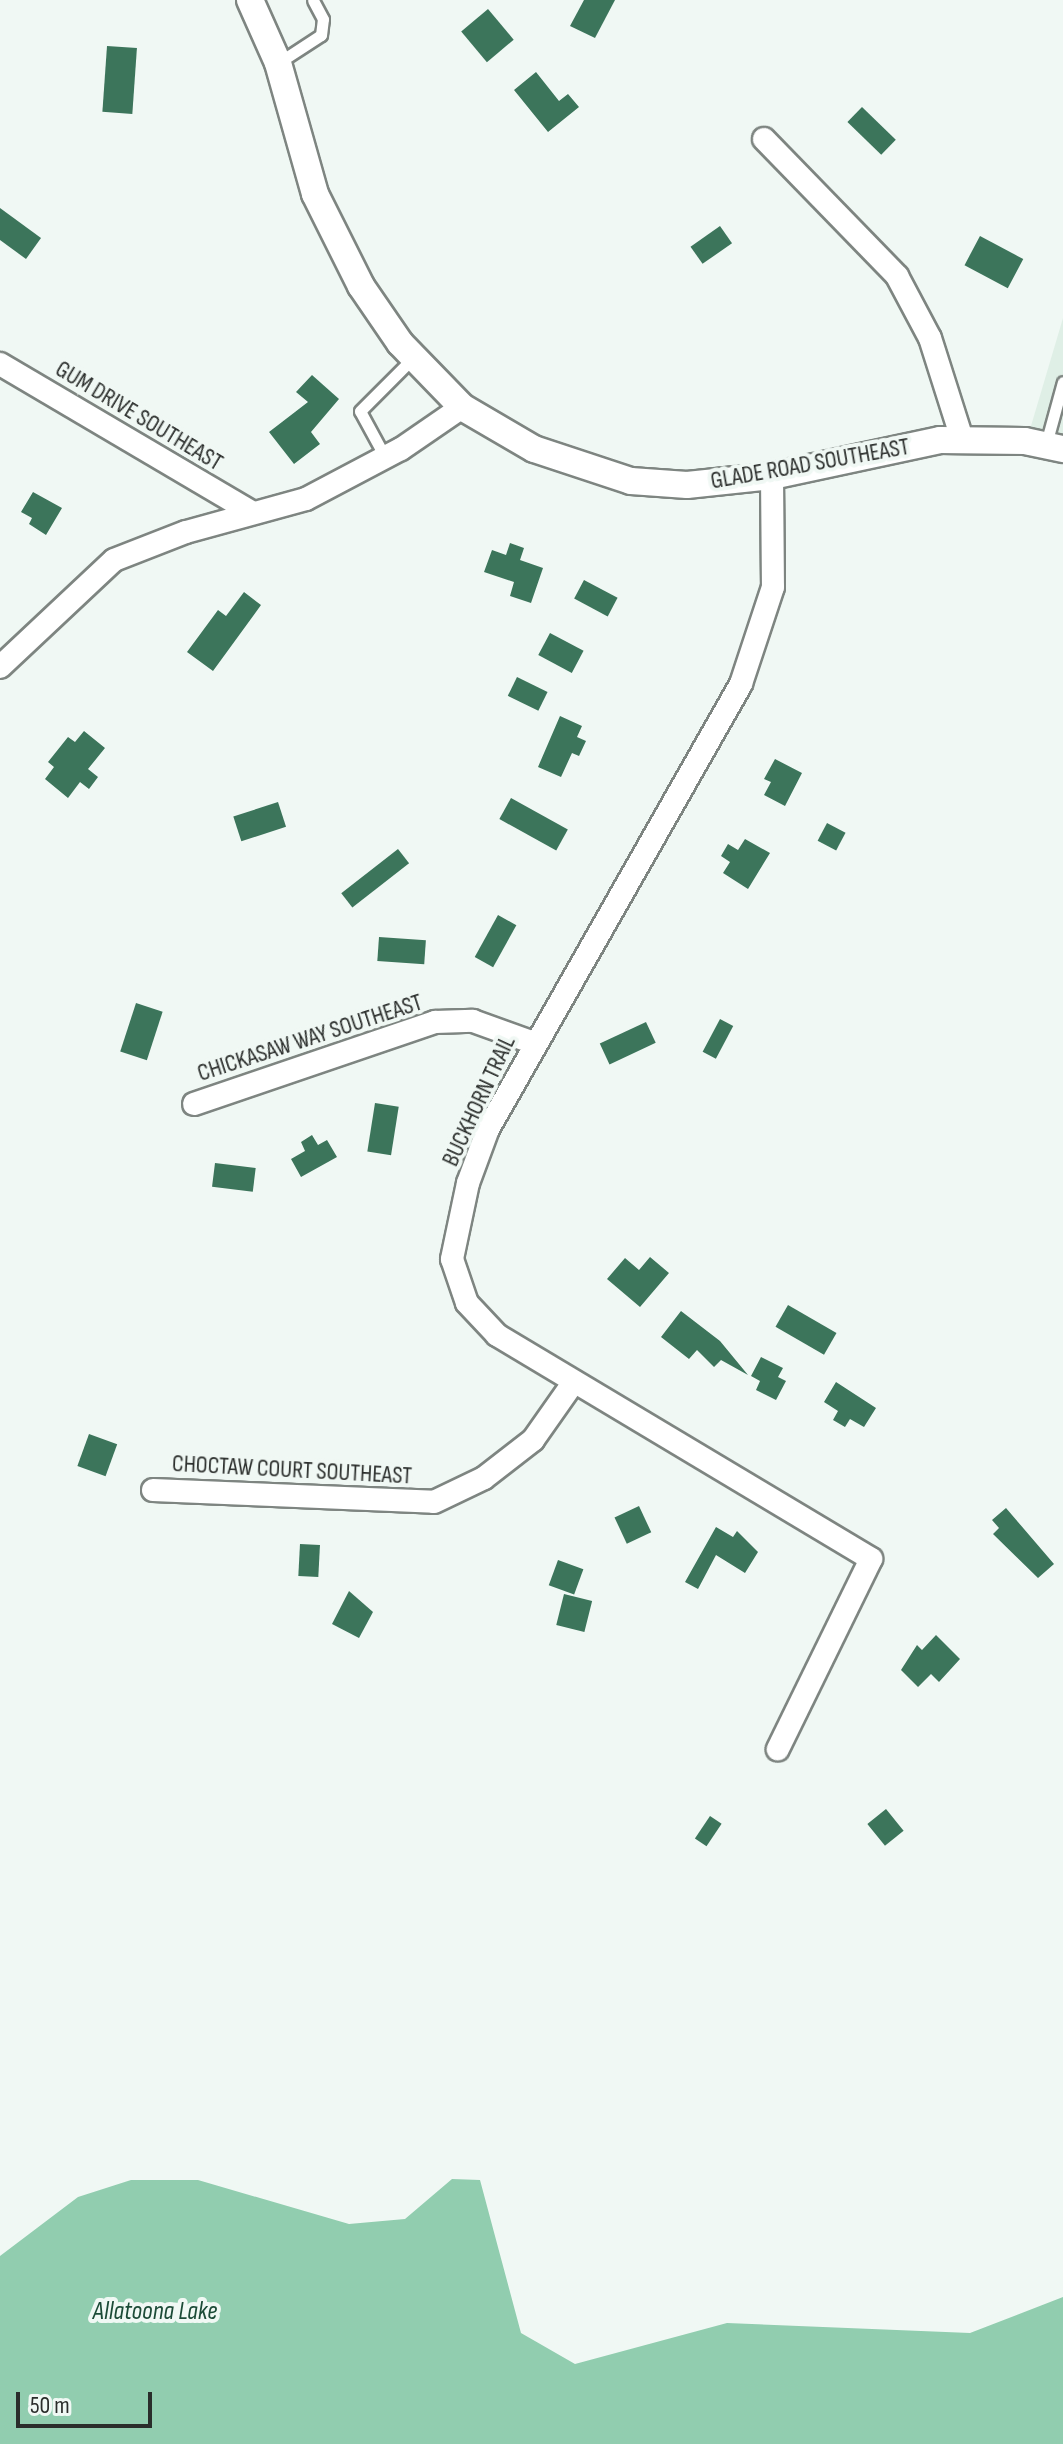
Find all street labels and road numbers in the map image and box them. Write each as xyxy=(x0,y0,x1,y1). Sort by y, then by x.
street label: GUM DRIVE SOUTHEAST xyxy=(50,355,228,477)
street label: GLADE ROAD SOUTHEAST xyxy=(708,432,912,496)
street label: CHICKASAW WAY SOUTHEAST xyxy=(194,988,426,1088)
street label: BUCKHORN TRAIL xyxy=(436,1031,522,1171)
street label: CHOCTAW COURT SOUTHEAST xyxy=(171,1449,413,1491)

